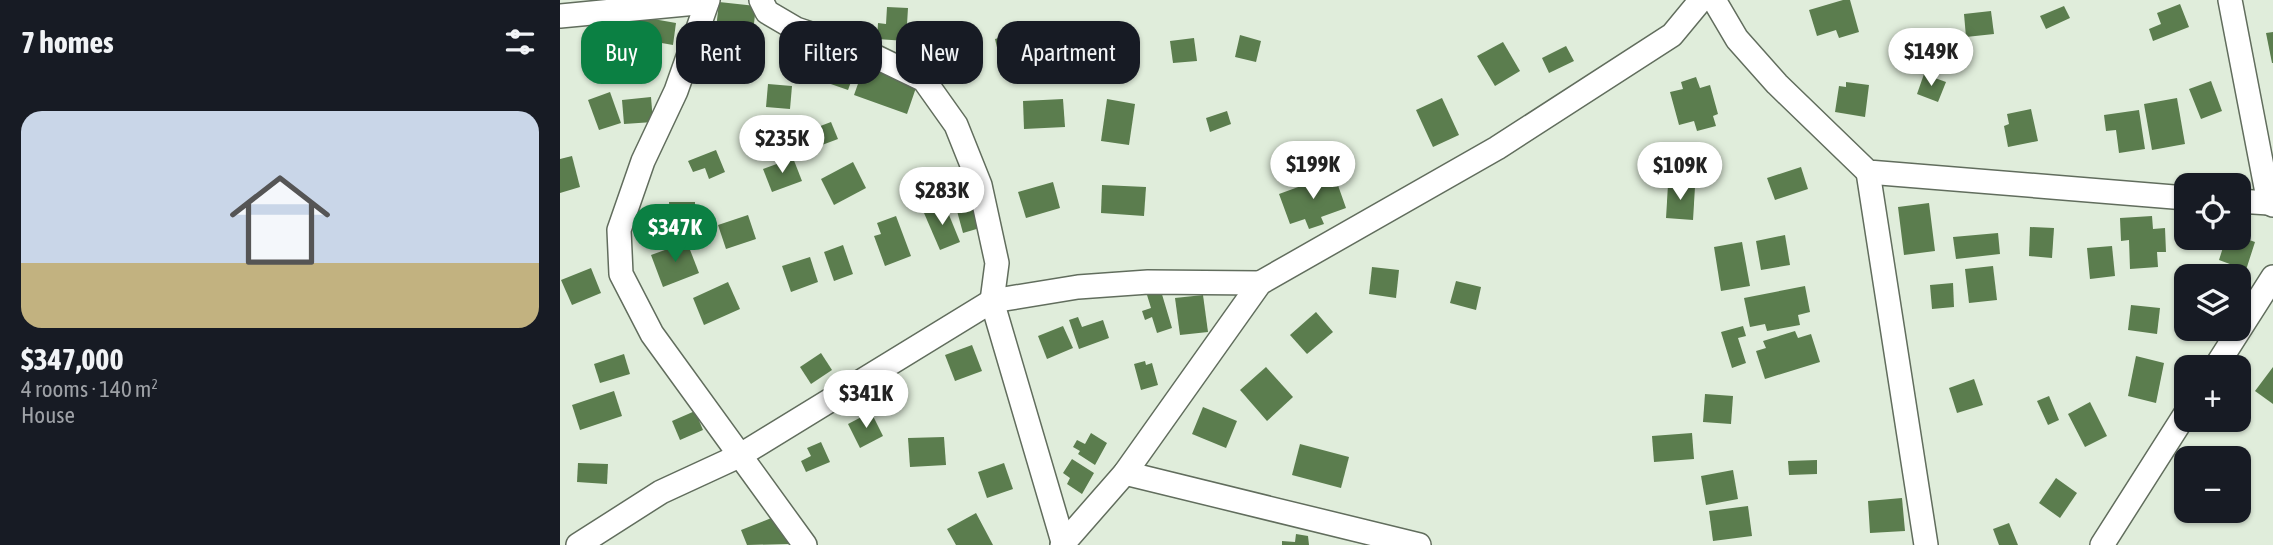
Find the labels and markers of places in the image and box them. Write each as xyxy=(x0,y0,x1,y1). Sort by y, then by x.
pin: $149K xyxy=(1882,28,1980,88)
pin: $235K xyxy=(733,116,831,175)
pin: $199K xyxy=(1264,142,1362,201)
pin: $109K xyxy=(1631,142,1729,202)
pin: $283K xyxy=(893,168,991,227)
pin: $347K xyxy=(626,204,724,264)
pin: $341K xyxy=(817,370,915,430)

